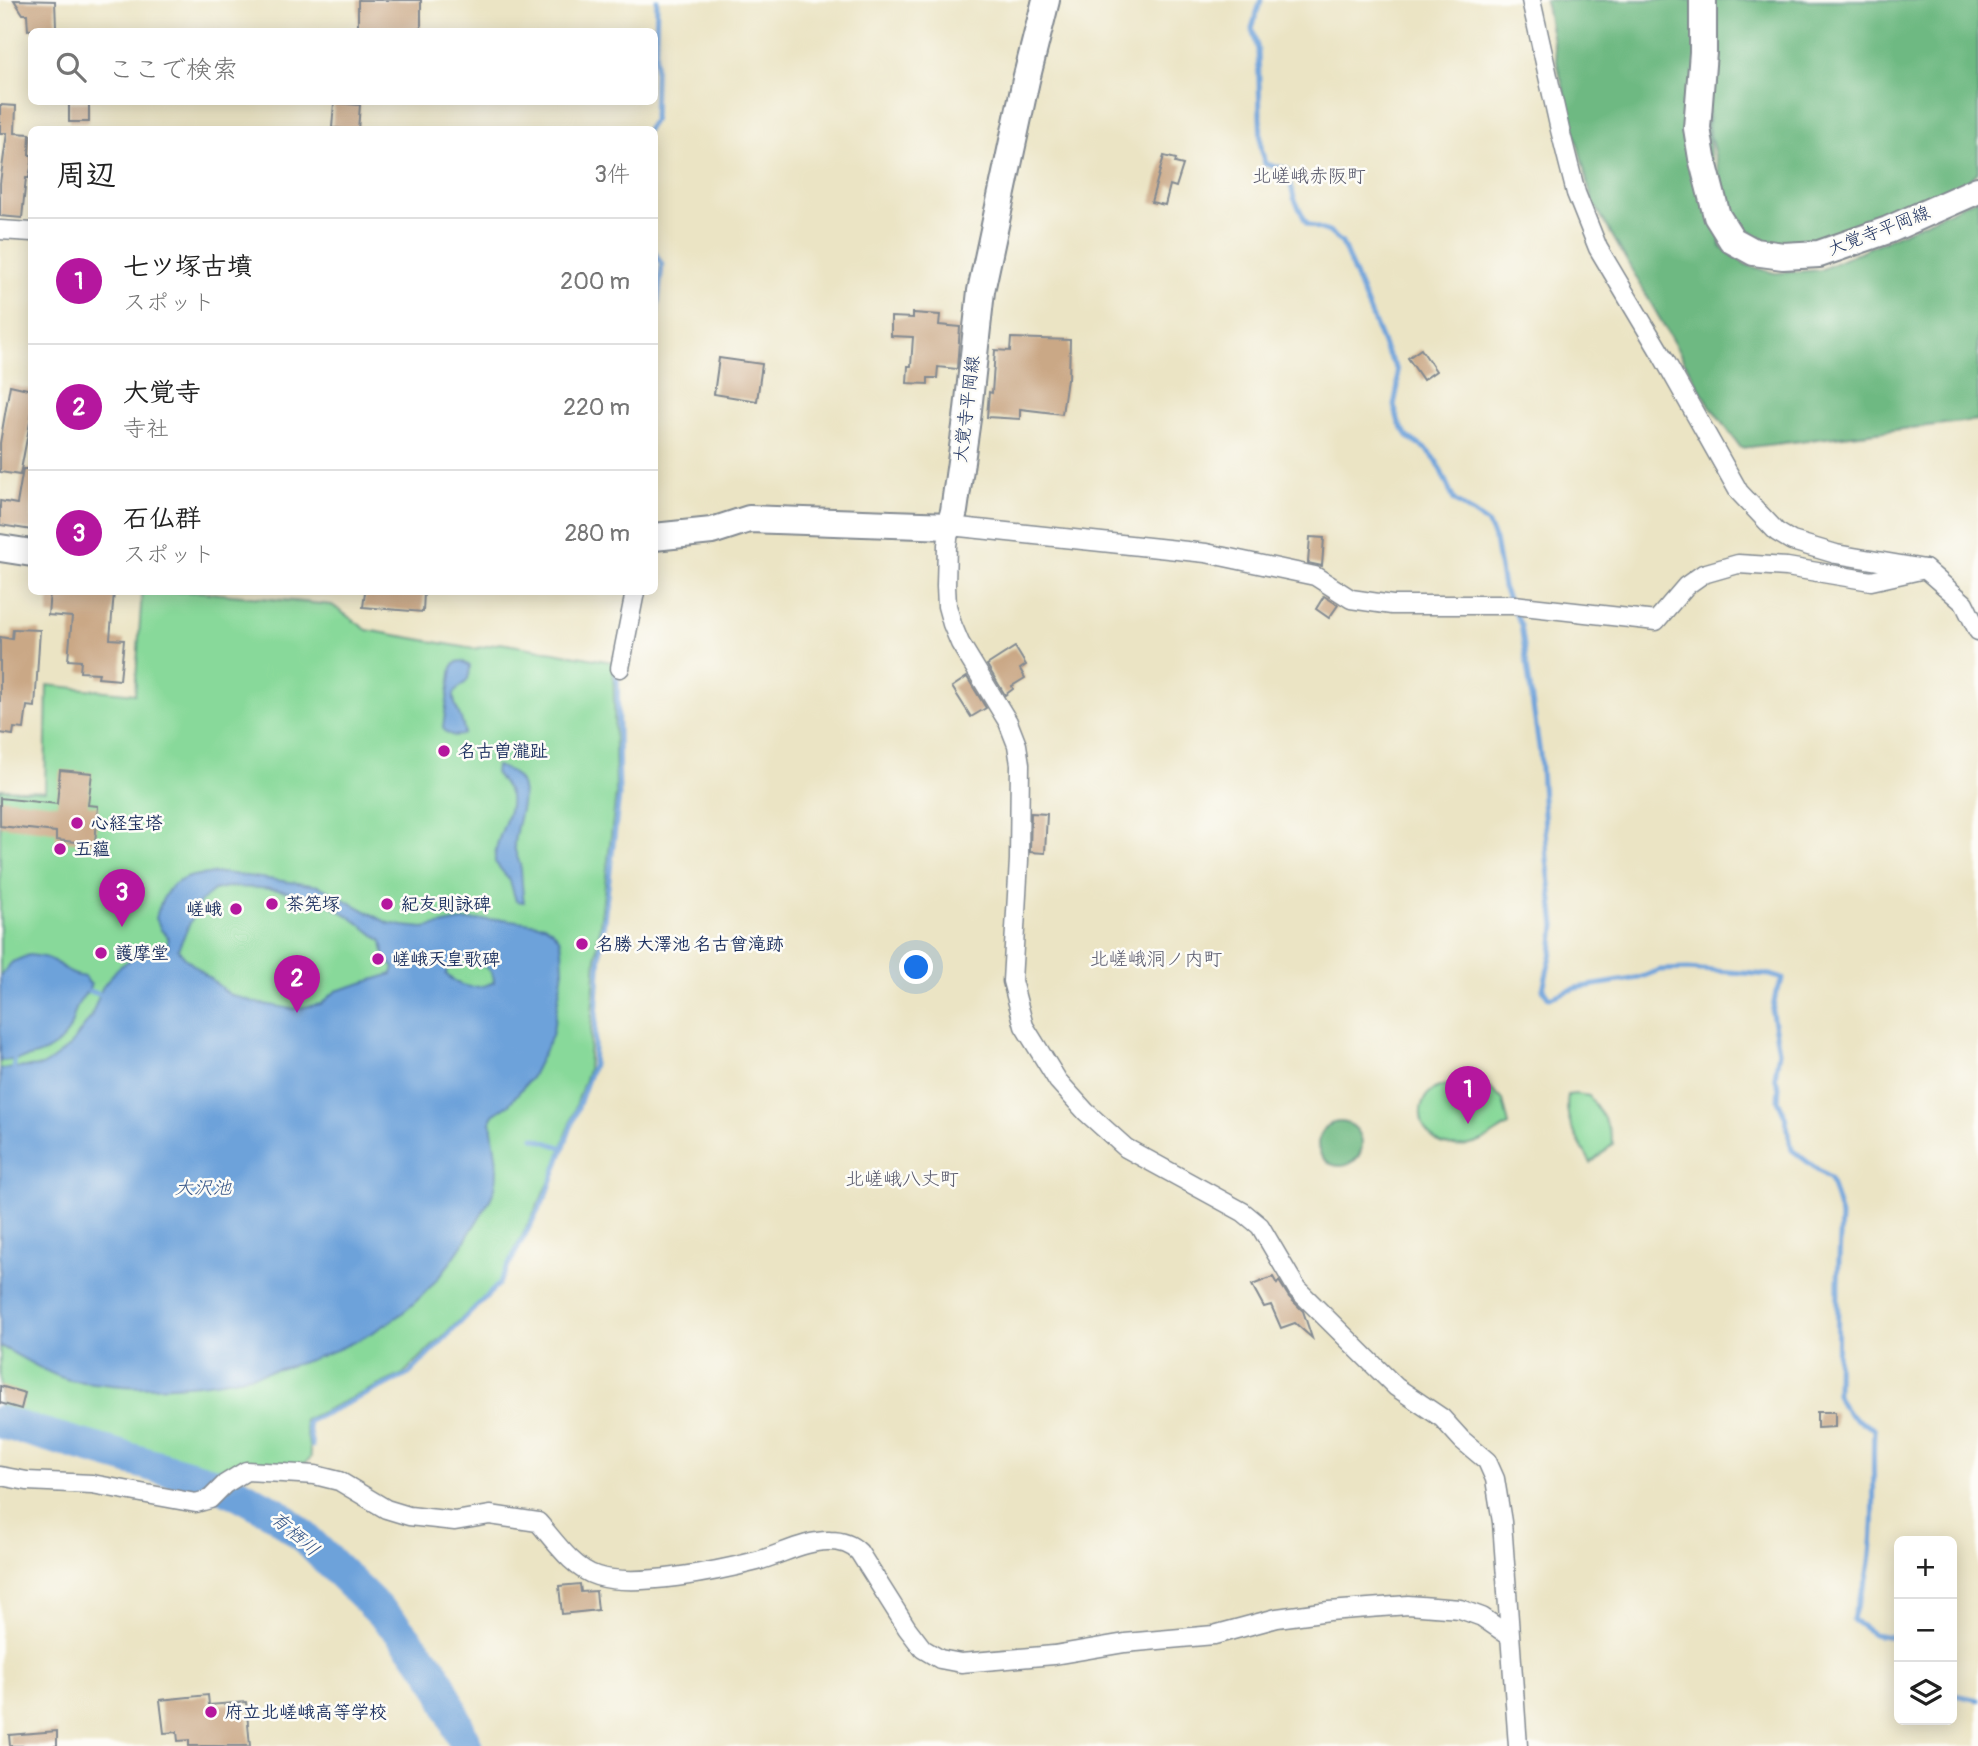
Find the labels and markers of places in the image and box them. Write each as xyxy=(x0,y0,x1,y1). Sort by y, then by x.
place label: 名古曽瀧趾 xyxy=(458,740,548,763)
marker: 名古曽瀧趾 xyxy=(436,743,452,759)
place label: 心経宝塔 xyxy=(91,812,163,835)
marker: 心経宝塔 xyxy=(69,815,85,831)
place label: 五蘊 xyxy=(74,838,110,861)
marker: 五蘊 xyxy=(52,841,68,857)
pin: 3 xyxy=(99,869,145,927)
place label: 茶筅塚 xyxy=(286,893,340,916)
place label: 紀友則詠碑 xyxy=(401,893,491,916)
marker: 茶筅塚 xyxy=(264,896,280,912)
marker: 紀友則詠碑 xyxy=(379,896,395,912)
place label: 嵯峨 xyxy=(186,898,222,921)
marker: 嵯峨 xyxy=(228,901,244,917)
place label: 名勝 大澤池 名古曾滝跡 xyxy=(596,933,784,956)
marker: 名勝 大澤池 名古曾滝跡 xyxy=(574,936,590,952)
place label: 護摩堂 xyxy=(115,942,169,965)
marker: 護摩堂 xyxy=(93,945,109,961)
place label: 嵯峨天皇歌碑 xyxy=(392,948,500,971)
marker: 嵯峨天皇歌碑 xyxy=(370,951,386,967)
pin: 2 xyxy=(274,955,320,1013)
pin: 1 xyxy=(1445,1066,1491,1124)
place label: 府立北嵯峨高等学校 xyxy=(225,1701,387,1724)
marker: 府立北嵯峨高等学校 xyxy=(203,1704,219,1720)

